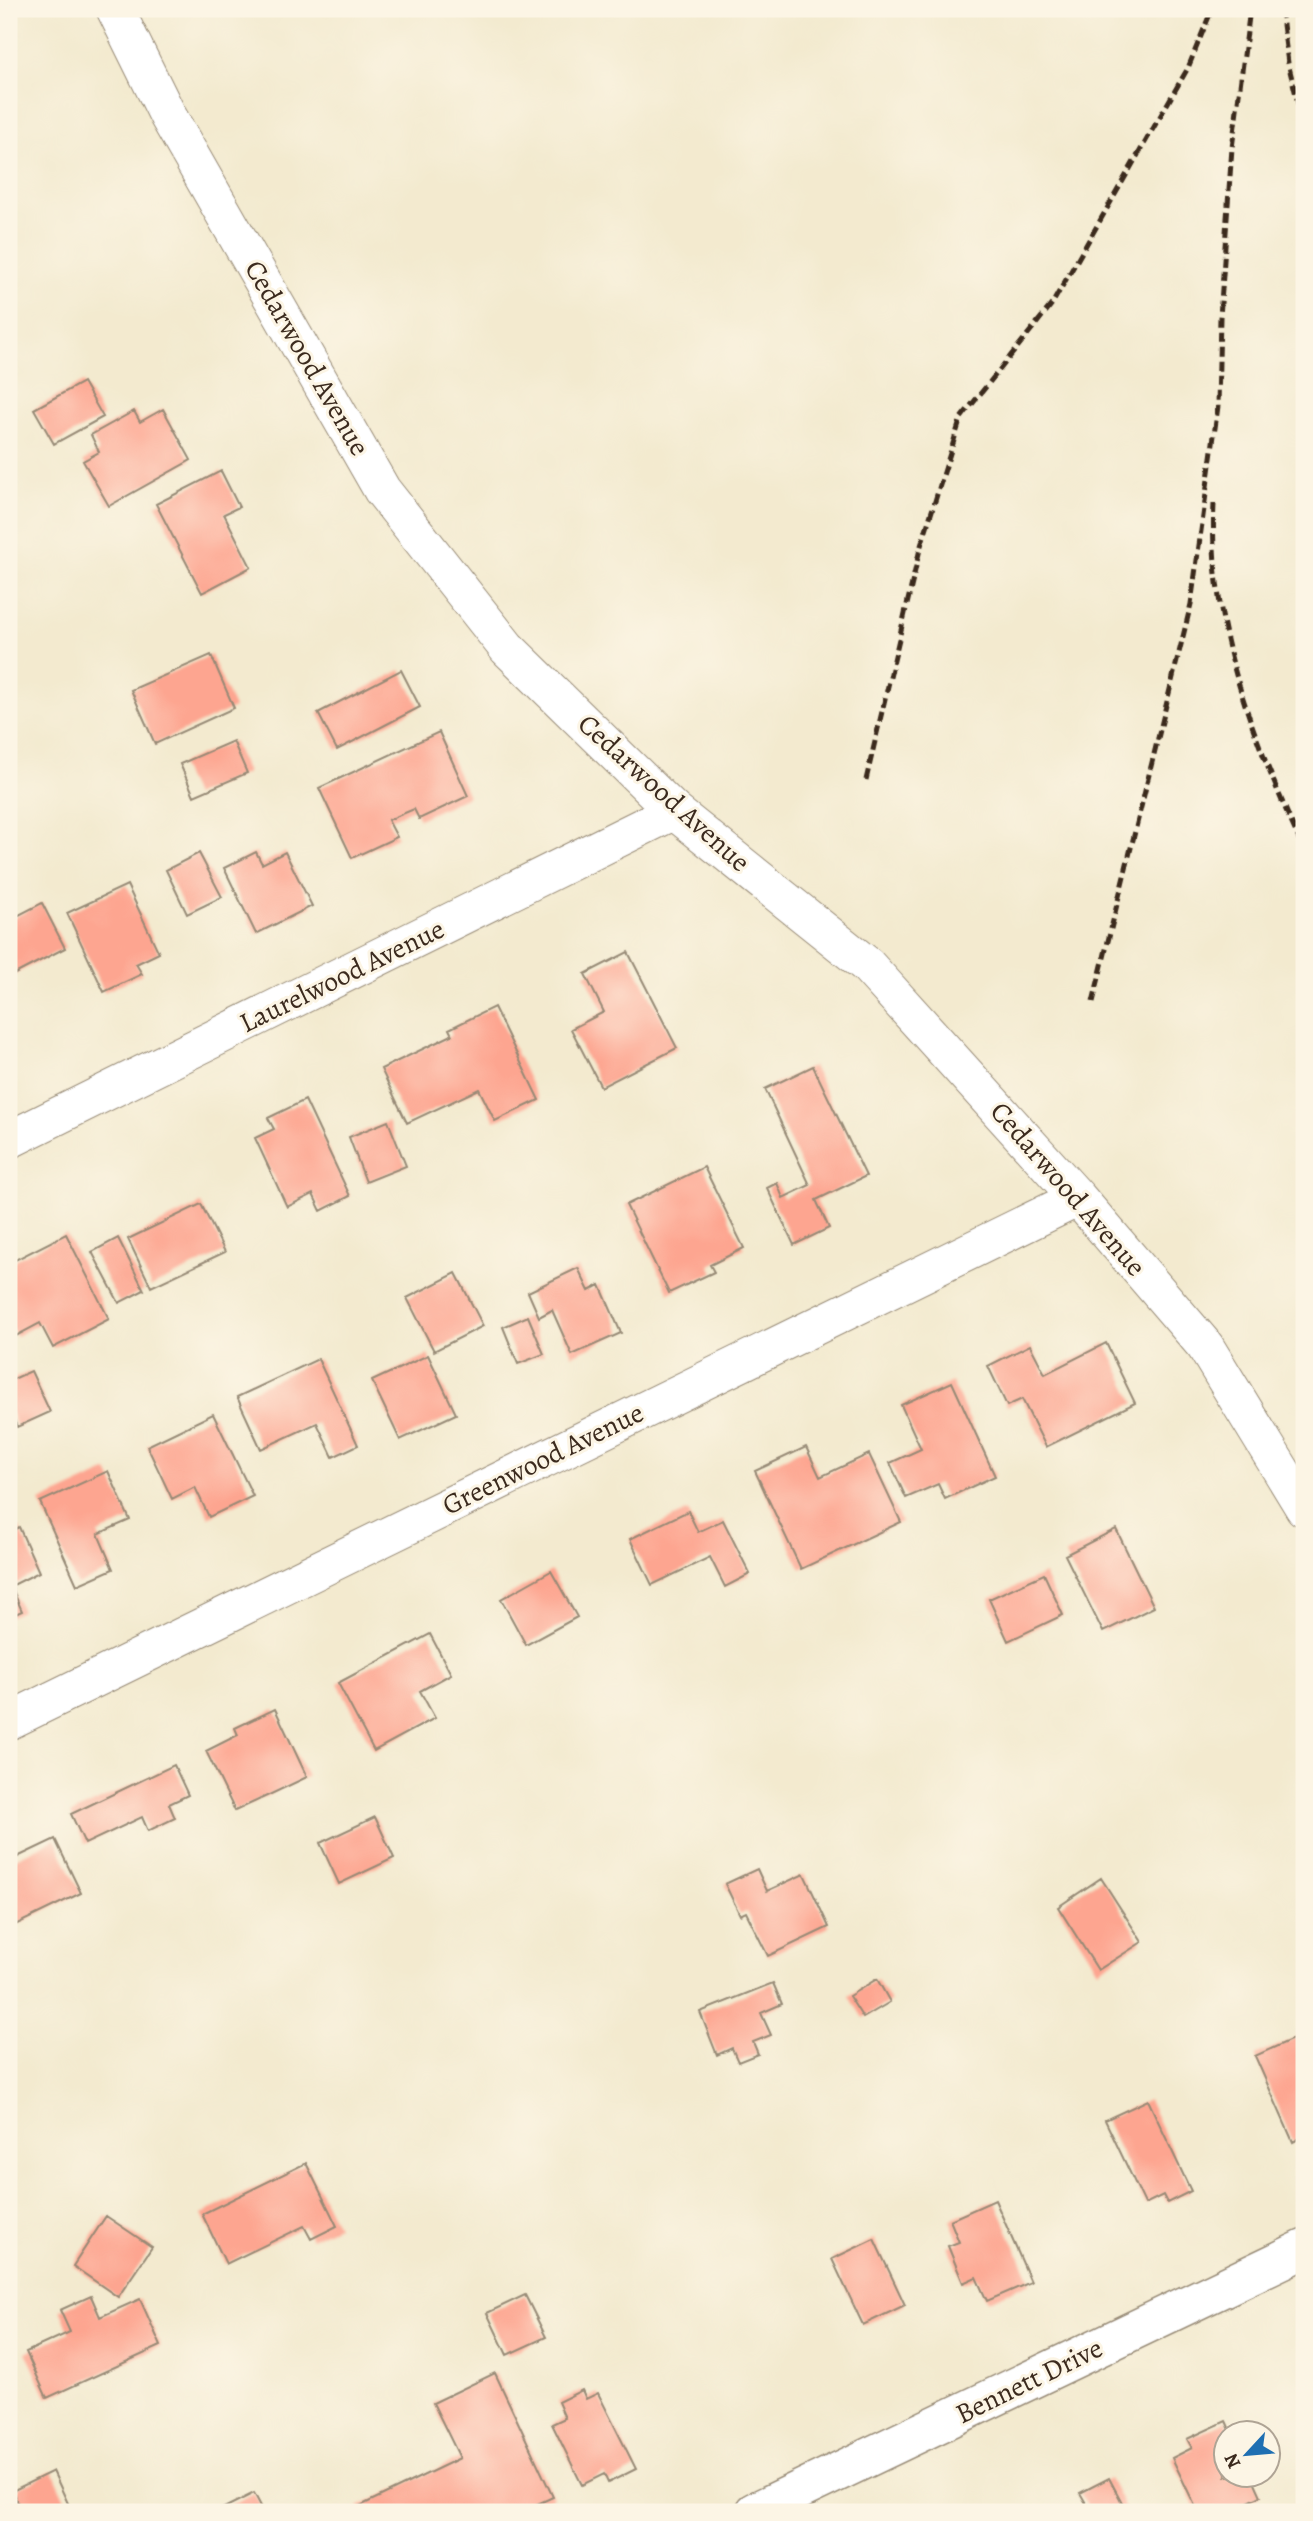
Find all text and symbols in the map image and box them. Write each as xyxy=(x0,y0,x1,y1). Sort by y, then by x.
street label: Cedarwood Avenue xyxy=(236,253,378,463)
street label: Cedarwood Avenue xyxy=(570,705,758,881)
street label: Laurelwood Avenue xyxy=(233,910,451,1042)
street label: Cedarwood Avenue xyxy=(982,1094,1154,1284)
street label: Greenwood Avenue xyxy=(436,1394,650,1524)
street label: Bennett Drive xyxy=(949,2329,1109,2433)
north arrow xyxy=(1212,2420,1282,2490)
text: N xyxy=(1218,2449,1247,2473)

